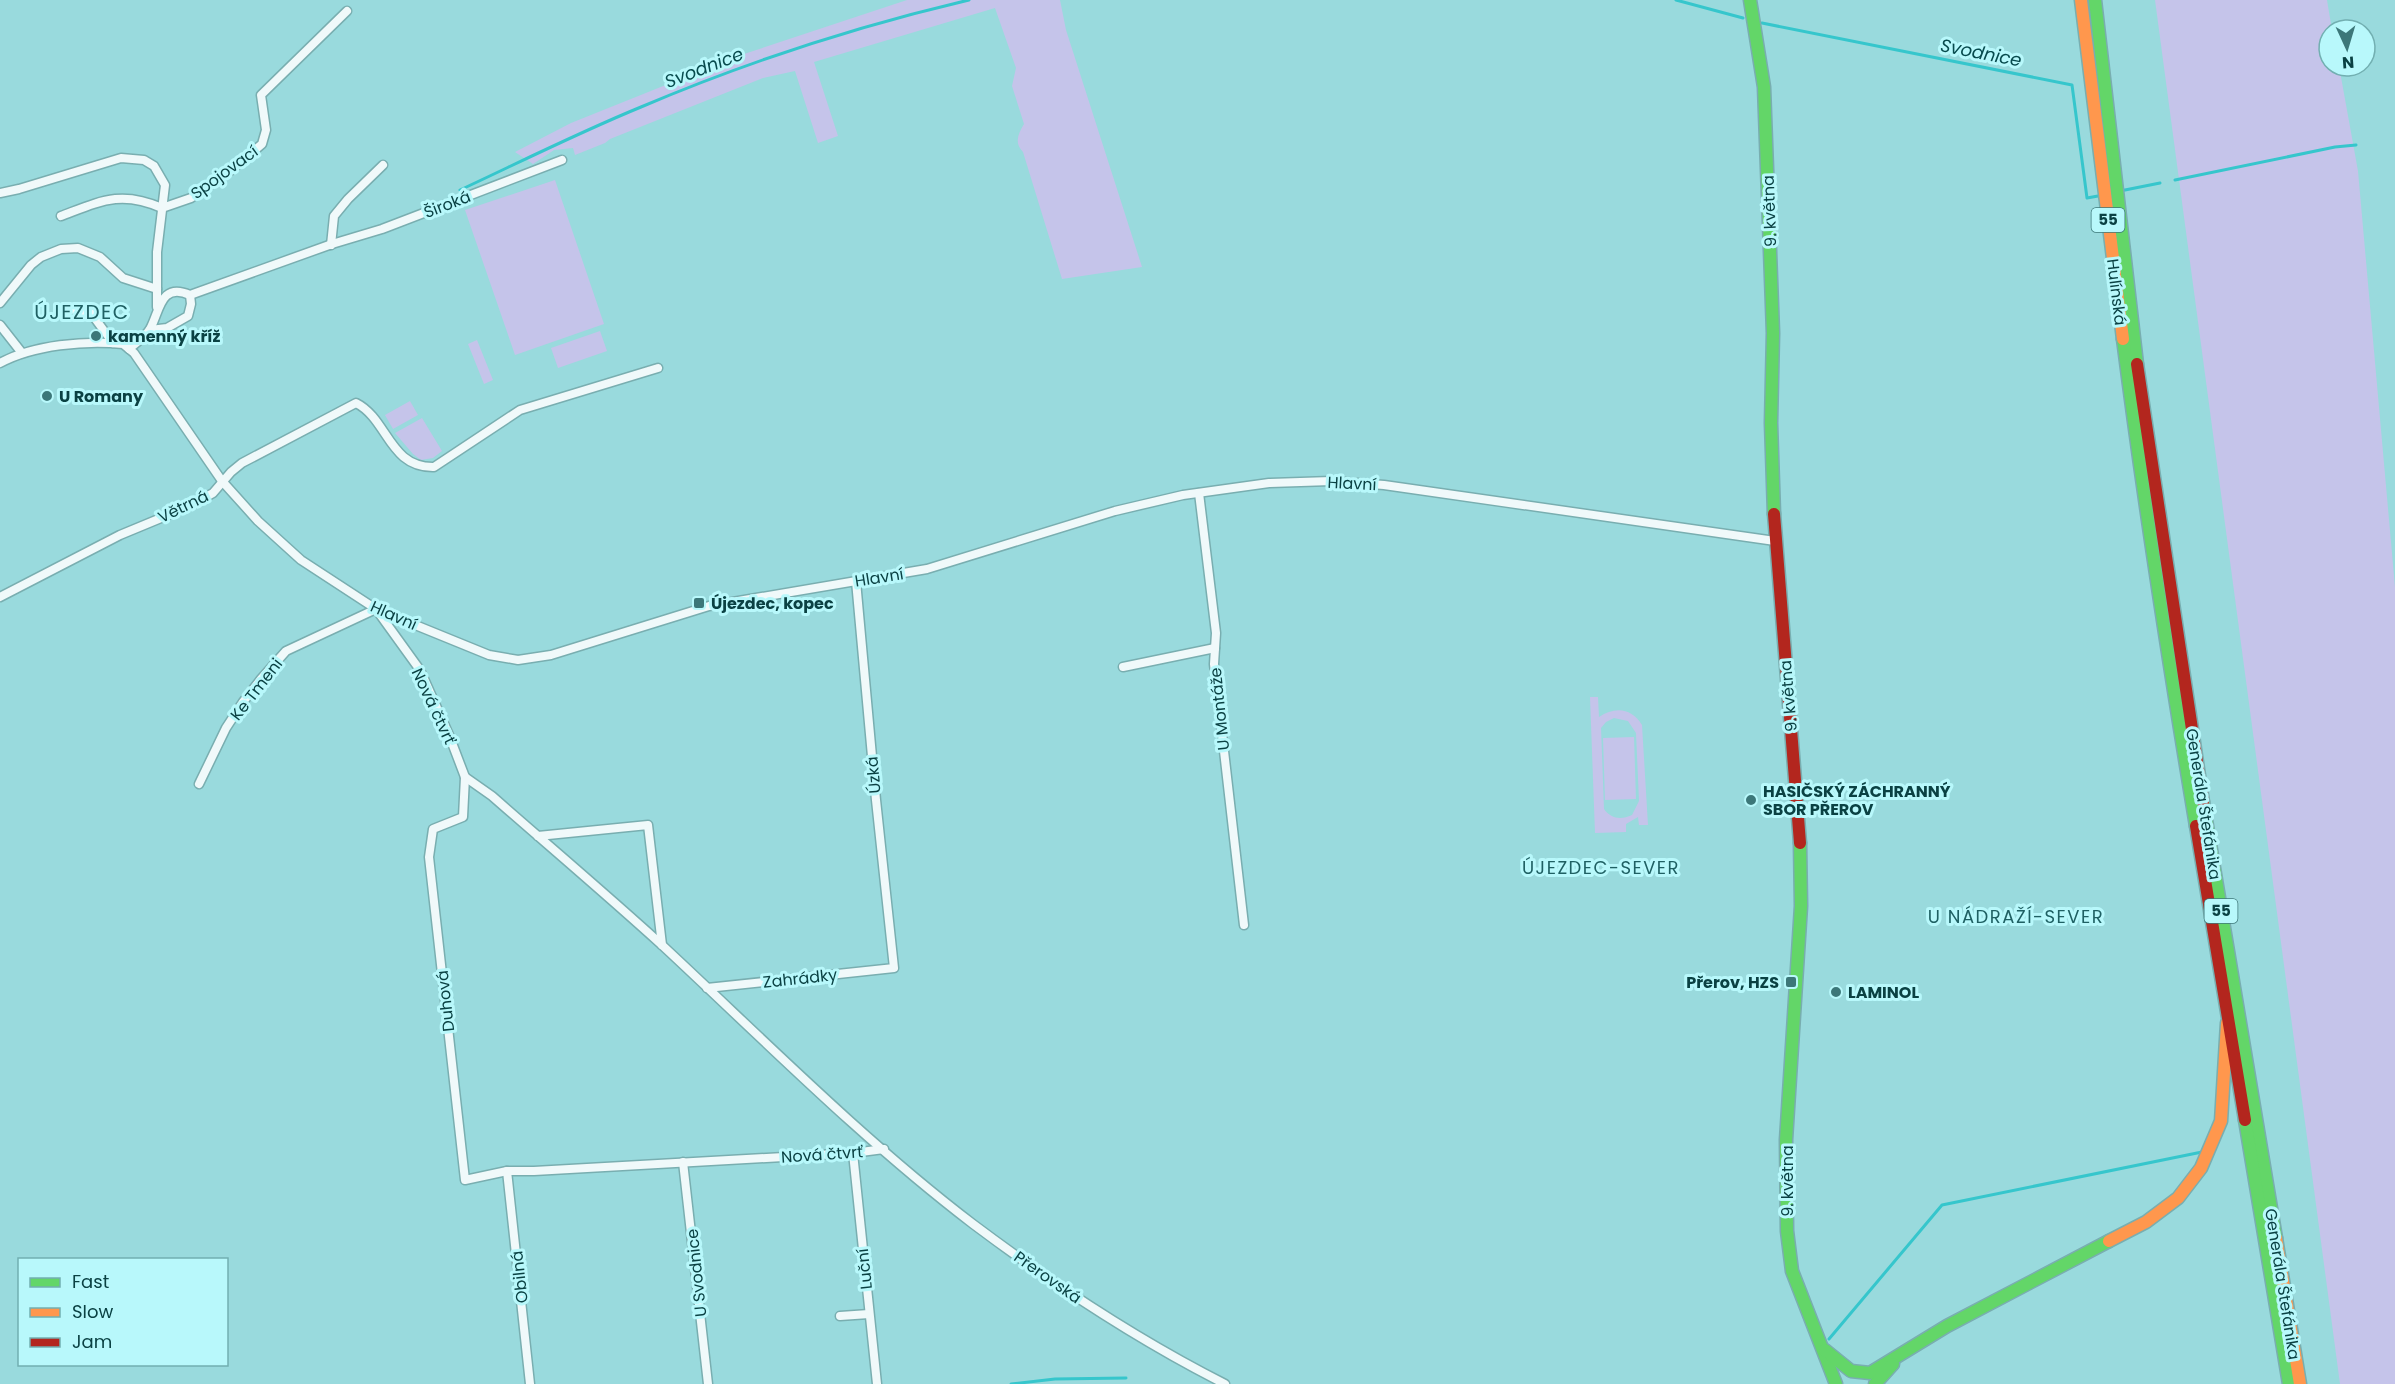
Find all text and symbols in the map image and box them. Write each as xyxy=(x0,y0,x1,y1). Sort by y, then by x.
north arrow xyxy=(2317,18,2377,78)
water label: Svodnice xyxy=(1938,32,2024,73)
water label: Svodnice xyxy=(661,41,747,94)
text: N xyxy=(2341,51,2355,74)
street label: Spojovací xyxy=(186,140,263,205)
street label: 9. května xyxy=(1757,175,1782,247)
street label: Široká xyxy=(420,185,474,224)
road number: 55 xyxy=(2092,208,2124,232)
street label: Hulínská xyxy=(2101,257,2132,327)
district label: ÚJEZDEC xyxy=(34,298,130,326)
place label: kamenný kříž xyxy=(108,325,220,348)
marker: kamenný kříž xyxy=(89,329,103,343)
place label: U Romany xyxy=(59,385,144,408)
marker: U Romany xyxy=(40,389,54,403)
street label: Hlavní xyxy=(1327,471,1377,496)
street label: Větrná xyxy=(154,484,212,529)
street label: Hlavní xyxy=(853,562,905,593)
place label: Újezdec, kopec xyxy=(711,592,834,615)
street label: Hlavní xyxy=(367,595,421,636)
marker: Újezdec, kopec xyxy=(692,596,706,610)
street label: Ke Tmeni xyxy=(225,653,288,725)
street label: 9. května xyxy=(1774,659,1803,733)
street label: Nová čtvrť xyxy=(406,664,461,748)
street label: U Montáže xyxy=(1204,666,1235,752)
street label: Generála Štefánika xyxy=(2180,727,2227,881)
street label: Úzká xyxy=(860,755,887,794)
place label: HASIČSKÝ ZÁCHRANNÝ SBOR PŘEROV xyxy=(1763,780,1951,821)
marker: HASIČSKÝ ZÁCHRANNÝ SBOR PŘEROV xyxy=(1744,793,1758,807)
district label: ÚJEZDEC-SEVER xyxy=(1522,855,1680,880)
road number: 55 xyxy=(2204,899,2238,923)
district label: U NÁDRAŽÍ-SEVER xyxy=(1928,904,2104,929)
street label: Zahrádky xyxy=(762,963,838,994)
street label: Duhová xyxy=(431,969,460,1033)
place label: Přerov, HZS xyxy=(1686,971,1779,994)
marker: Přerov, HZS xyxy=(1784,975,1798,989)
place label: LAMINOL xyxy=(1848,981,1919,1004)
marker: LAMINOL xyxy=(1829,985,1843,999)
street label: Nová čtvrť xyxy=(780,1140,864,1169)
street label: 9. května xyxy=(1776,1145,1799,1217)
street label: Generála Štefánika xyxy=(2259,1207,2306,1361)
street label: U Svodnice xyxy=(680,1228,713,1318)
street label: Přerovská xyxy=(1009,1246,1086,1309)
street label: Luční xyxy=(851,1247,878,1291)
street label: Obilná xyxy=(505,1250,534,1304)
legend xyxy=(18,1258,228,1366)
text: Fast xyxy=(72,1269,109,1294)
text: Slow xyxy=(72,1299,114,1324)
text: Jam xyxy=(72,1329,112,1354)

